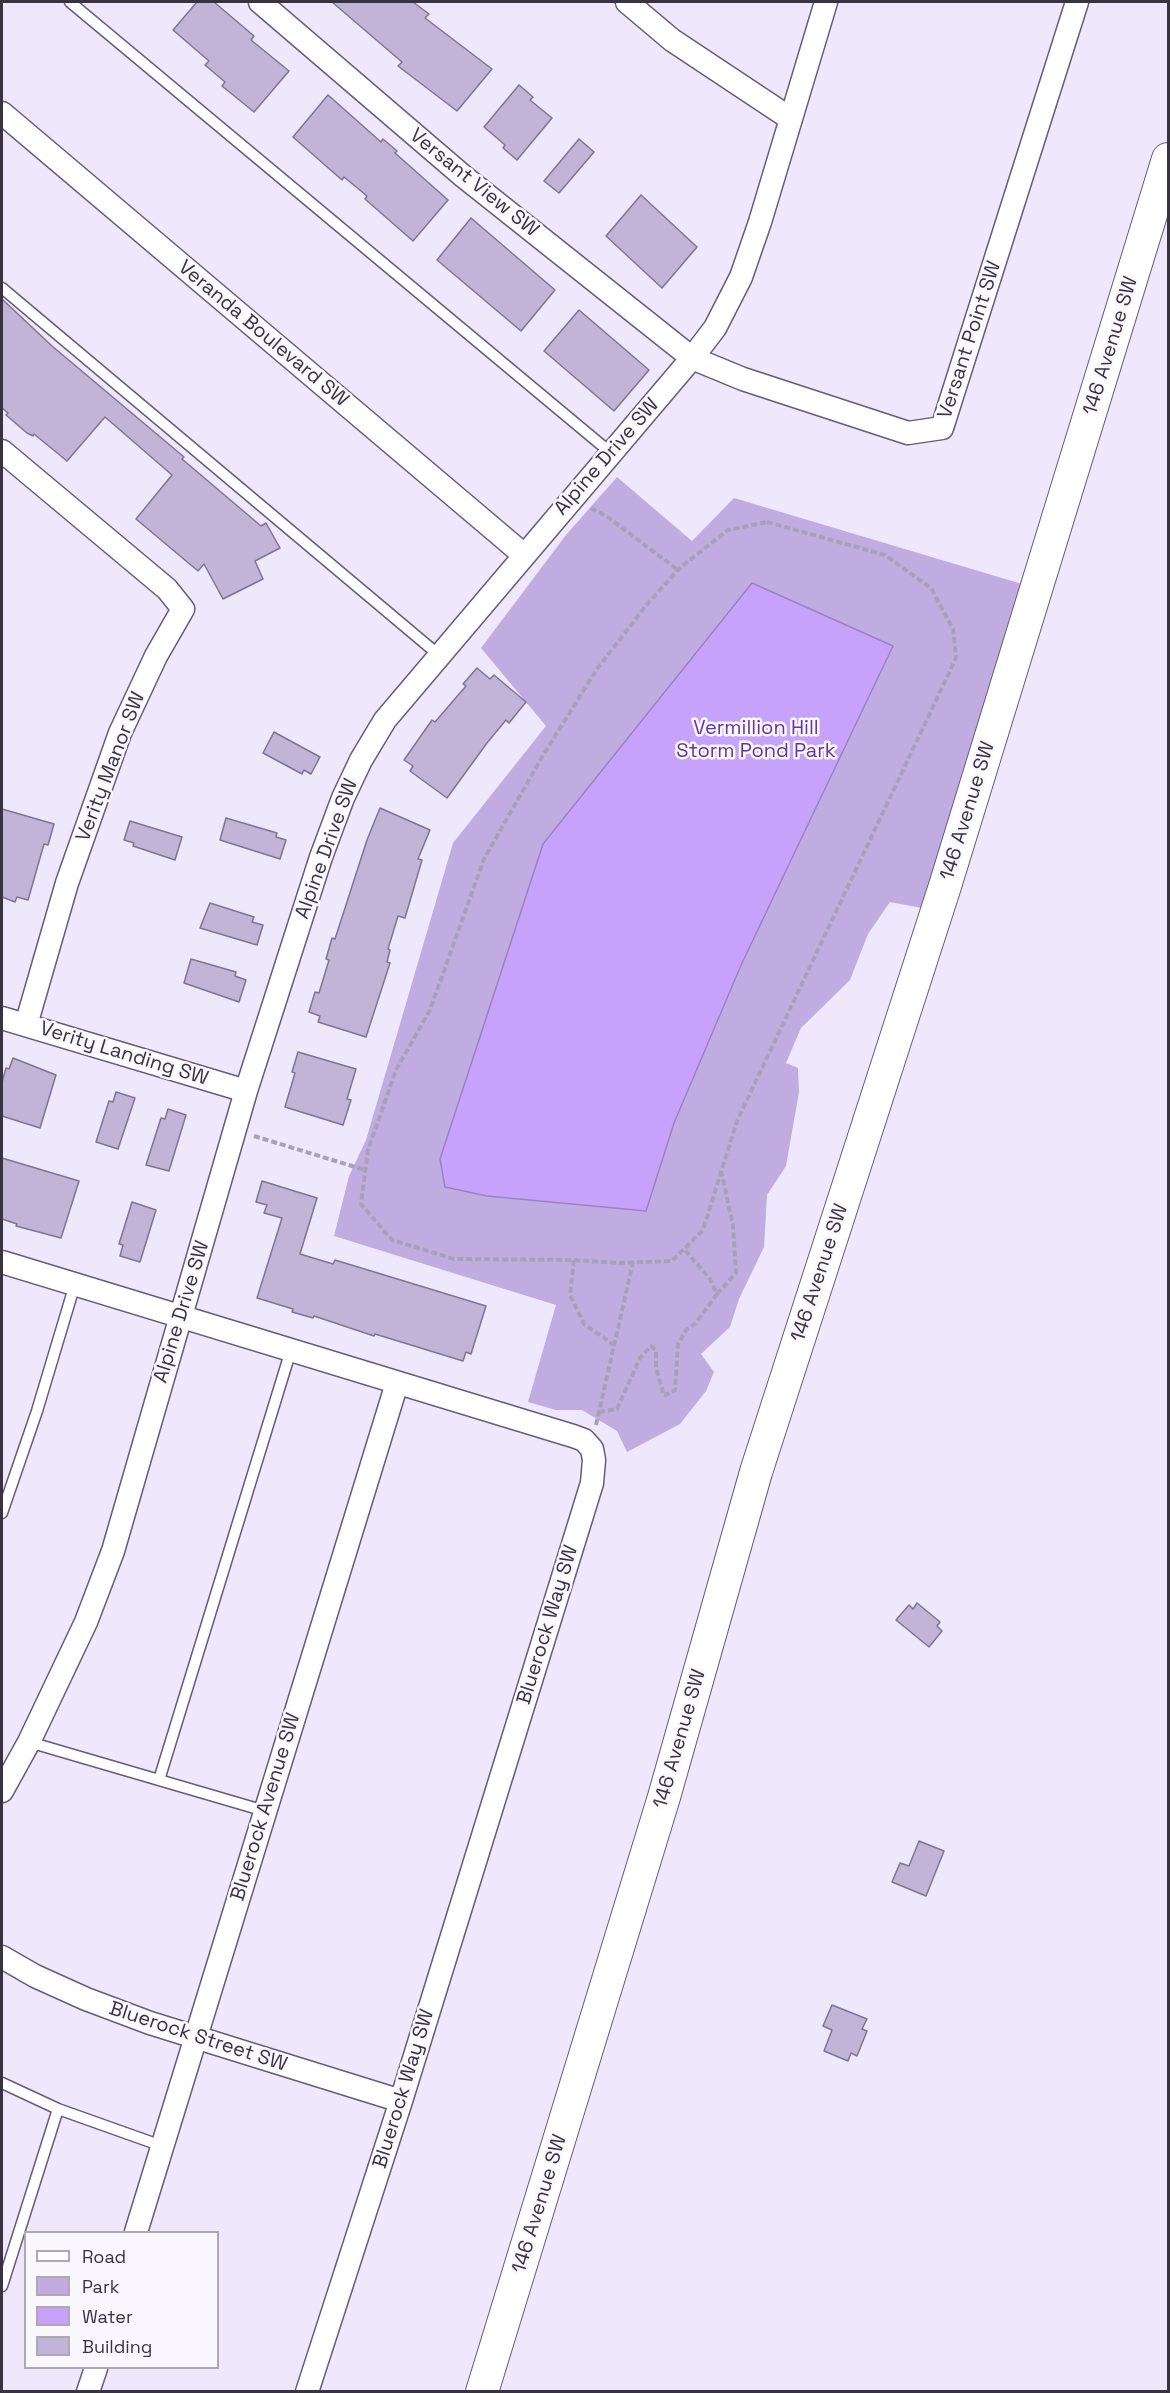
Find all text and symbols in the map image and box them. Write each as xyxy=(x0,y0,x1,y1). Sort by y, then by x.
street label: Versant View SW xyxy=(405,124,543,242)
street label: Veranda Boulevard SW xyxy=(173,256,353,412)
street label: Versant Point SW xyxy=(933,258,1007,422)
street label: 146 Avenue SW xyxy=(1079,274,1143,418)
street label: Alpine Drive SW xyxy=(550,394,664,520)
street label: Verity Manor SW xyxy=(71,689,151,845)
park label: Vermillion Hill Storm Pond Park xyxy=(676,717,836,764)
street label: 146 Avenue SW xyxy=(936,739,1000,883)
street label: Alpine Drive SW xyxy=(291,776,363,922)
street label: Verity Landing SW xyxy=(37,1017,211,1091)
street label: 146 Avenue SW xyxy=(786,1201,854,1345)
street label: Alpine Drive SW xyxy=(149,1238,215,1386)
street label: Bluerock Way SW xyxy=(512,1542,584,1708)
street label: 146 Avenue SW xyxy=(649,1667,711,1811)
street label: Bluerock Avenue SW xyxy=(226,1710,306,1904)
street label: Bluerock Street SW xyxy=(106,1997,290,2077)
street label: Bluerock Way SW xyxy=(368,2006,440,2172)
street label: 146 Avenue SW xyxy=(508,2132,572,2276)
legend xyxy=(24,2231,219,2369)
text: Road xyxy=(82,2245,126,2268)
text: Park xyxy=(82,2275,119,2298)
text: Water xyxy=(82,2305,133,2328)
text: Building xyxy=(82,2335,152,2358)

